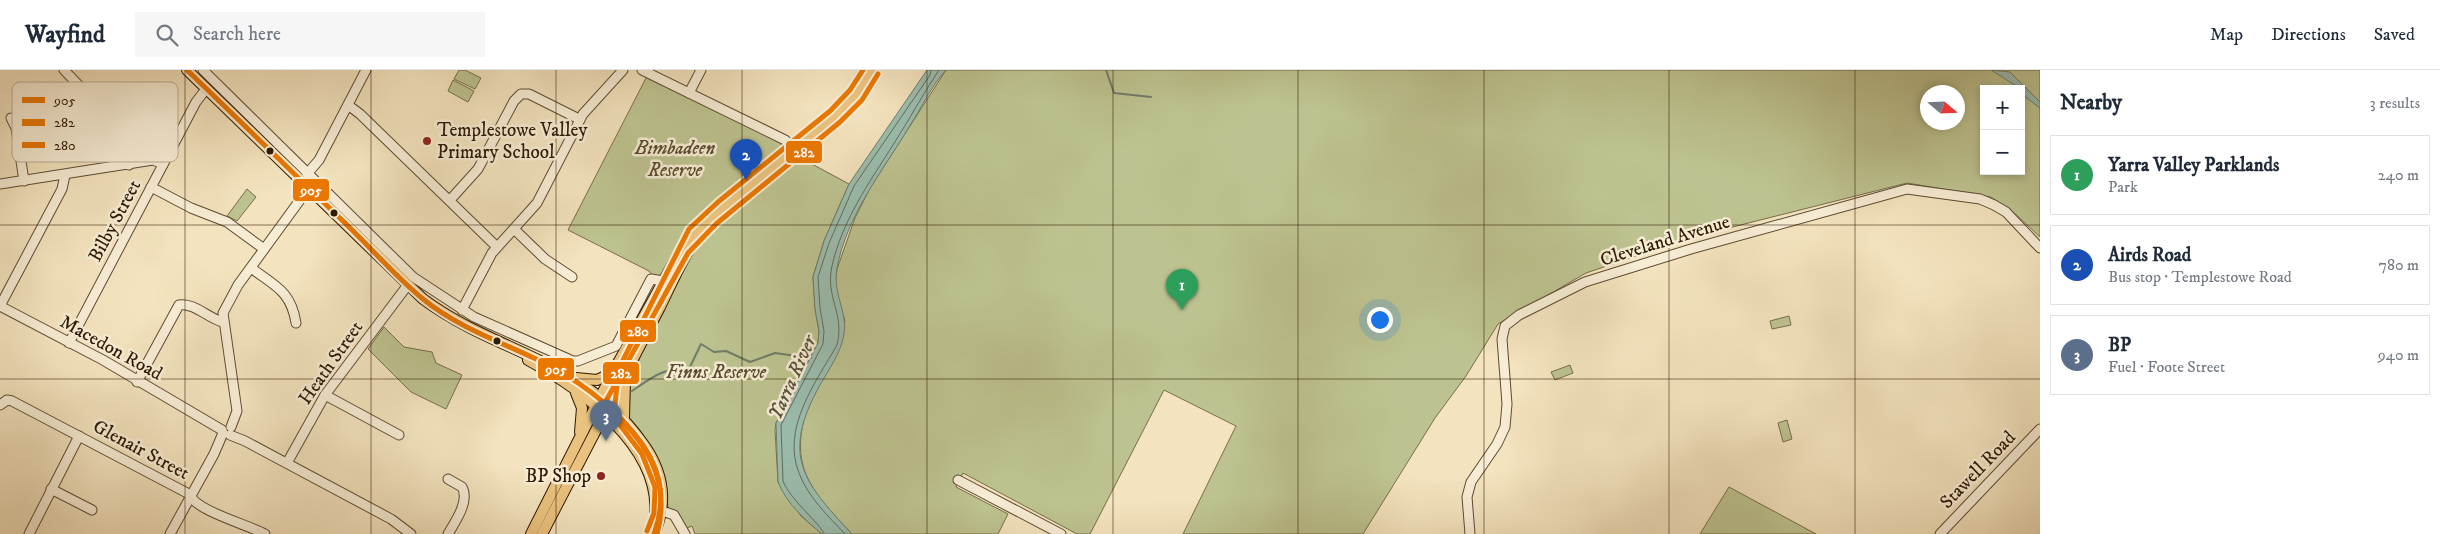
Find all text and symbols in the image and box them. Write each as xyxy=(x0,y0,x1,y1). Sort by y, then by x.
search box xyxy=(135,12,485,57)
text: Wayfind xyxy=(25,20,105,50)
icon: search xyxy=(153,21,181,49)
text: Search here xyxy=(193,23,281,46)
text: Map xyxy=(2210,24,2243,46)
text: Directions xyxy=(2271,24,2346,46)
text: Saved xyxy=(2374,24,2415,46)
legend xyxy=(12,82,178,162)
north arrow xyxy=(1920,85,1965,130)
map controls xyxy=(1980,85,2025,175)
button: + xyxy=(1980,85,2025,130)
text: Nearby xyxy=(2060,90,2122,116)
text: 905 xyxy=(53,92,76,110)
text: 3 results xyxy=(2370,93,2420,113)
text: 282 xyxy=(54,114,75,132)
place label: Templestowe Valley Primary School xyxy=(437,119,588,164)
button: − xyxy=(1980,130,2025,175)
marker: Templestowe Valley Primary School xyxy=(421,135,433,147)
text: 280 xyxy=(54,137,75,155)
park label: Bimbadeen Reserve xyxy=(634,137,715,182)
pin: 2 xyxy=(730,139,762,180)
line badge: 282 xyxy=(785,140,823,164)
text: 282 xyxy=(794,144,816,162)
unlabelled marker xyxy=(265,146,275,156)
text: Yarra Valley Parklands xyxy=(2108,154,2279,177)
text: 1 xyxy=(2074,165,2080,185)
text: 240 m xyxy=(2378,165,2419,185)
street label: Bilby Street xyxy=(84,176,146,266)
text: Park xyxy=(2108,177,2138,197)
line badge: 905 xyxy=(292,178,330,202)
text: 905 xyxy=(299,182,322,200)
unlabelled marker xyxy=(329,208,339,218)
street label: Cleveland Avenue xyxy=(1597,210,1733,272)
text: Airds Road xyxy=(2108,244,2191,267)
text: 2 xyxy=(2073,255,2081,275)
text: 780 m xyxy=(2379,255,2419,275)
text: Bus stop · Templestowe Road xyxy=(2108,267,2292,287)
pin: 1 xyxy=(1166,269,1198,310)
your location xyxy=(1367,307,1393,333)
street label: Macedon Road xyxy=(56,310,167,386)
street label: Heath Street xyxy=(294,317,368,409)
line badge: 280 xyxy=(619,319,657,343)
text: 280 xyxy=(627,323,649,341)
water label: Yarra River xyxy=(763,330,823,424)
text: BP xyxy=(2108,334,2131,357)
unlabelled marker xyxy=(492,336,502,346)
text: 3 xyxy=(2074,345,2080,365)
text: 940 m xyxy=(2378,345,2419,365)
line badge: 905 xyxy=(537,357,575,381)
text: Fuel · Foote Street xyxy=(2108,357,2225,377)
text: 905 xyxy=(544,361,567,379)
line badge: 282 xyxy=(602,361,640,385)
park label: Finns Reserve xyxy=(666,361,767,384)
text: 282 xyxy=(611,365,633,383)
pin: 3 xyxy=(590,400,622,441)
street label: Glenair Street xyxy=(89,415,193,485)
street label: Stawell Road xyxy=(1935,426,2021,514)
place label: BP Shop xyxy=(525,465,591,488)
marker: BP Shop xyxy=(595,470,607,482)

